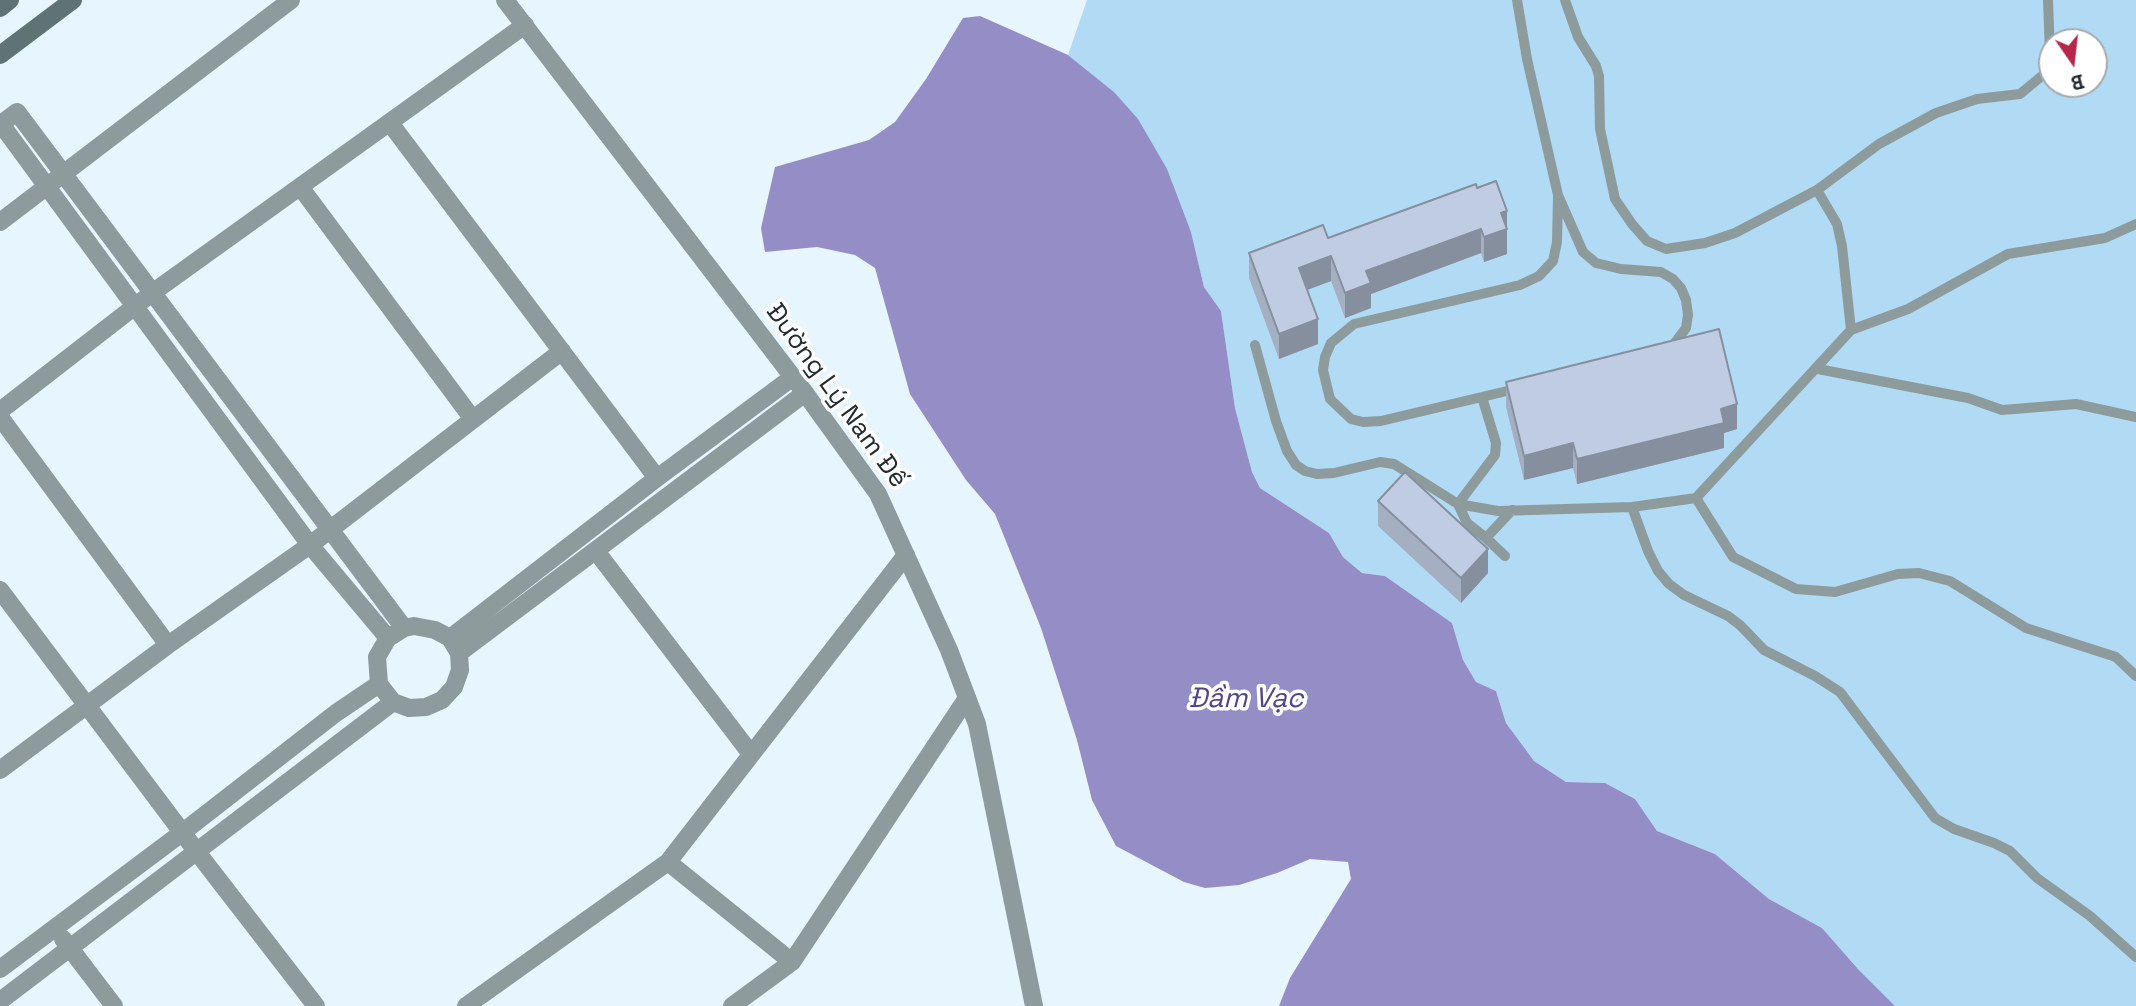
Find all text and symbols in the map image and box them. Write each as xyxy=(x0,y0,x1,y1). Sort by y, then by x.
north arrow xyxy=(2038,28,2108,98)
text: B xyxy=(2069,68,2087,96)
street label: Đường Lý Nam Đế xyxy=(759,298,913,494)
water label: Đầm Vạc xyxy=(1189,682,1303,716)

